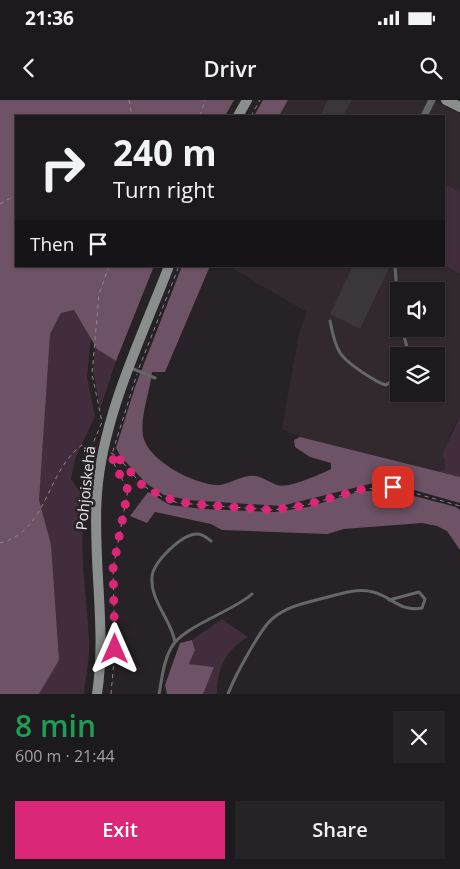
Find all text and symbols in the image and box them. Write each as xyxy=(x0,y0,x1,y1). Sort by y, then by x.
text: 21:36 xyxy=(25,5,74,31)
text: Drivr xyxy=(203,53,257,83)
icon: back xyxy=(15,54,43,82)
icon: search xyxy=(417,54,445,82)
text: 240 m xyxy=(113,129,217,176)
icon: right xyxy=(30,135,95,200)
text: Turn right xyxy=(113,174,215,204)
icon: arrive xyxy=(84,230,112,258)
text: Then xyxy=(30,231,74,257)
map controls xyxy=(390,282,445,402)
button: sound xyxy=(390,282,445,337)
button: layers xyxy=(390,347,445,402)
street label: Pohjoiskehä xyxy=(71,445,99,531)
pin xyxy=(372,466,414,508)
icon: arrive xyxy=(379,473,407,501)
position arrow xyxy=(88,622,140,674)
text: 8 min xyxy=(15,705,96,746)
button: close xyxy=(393,711,445,763)
text: 600 m · 21:44 xyxy=(15,745,115,767)
button: Exit xyxy=(15,801,225,859)
button: Share xyxy=(235,801,445,859)

